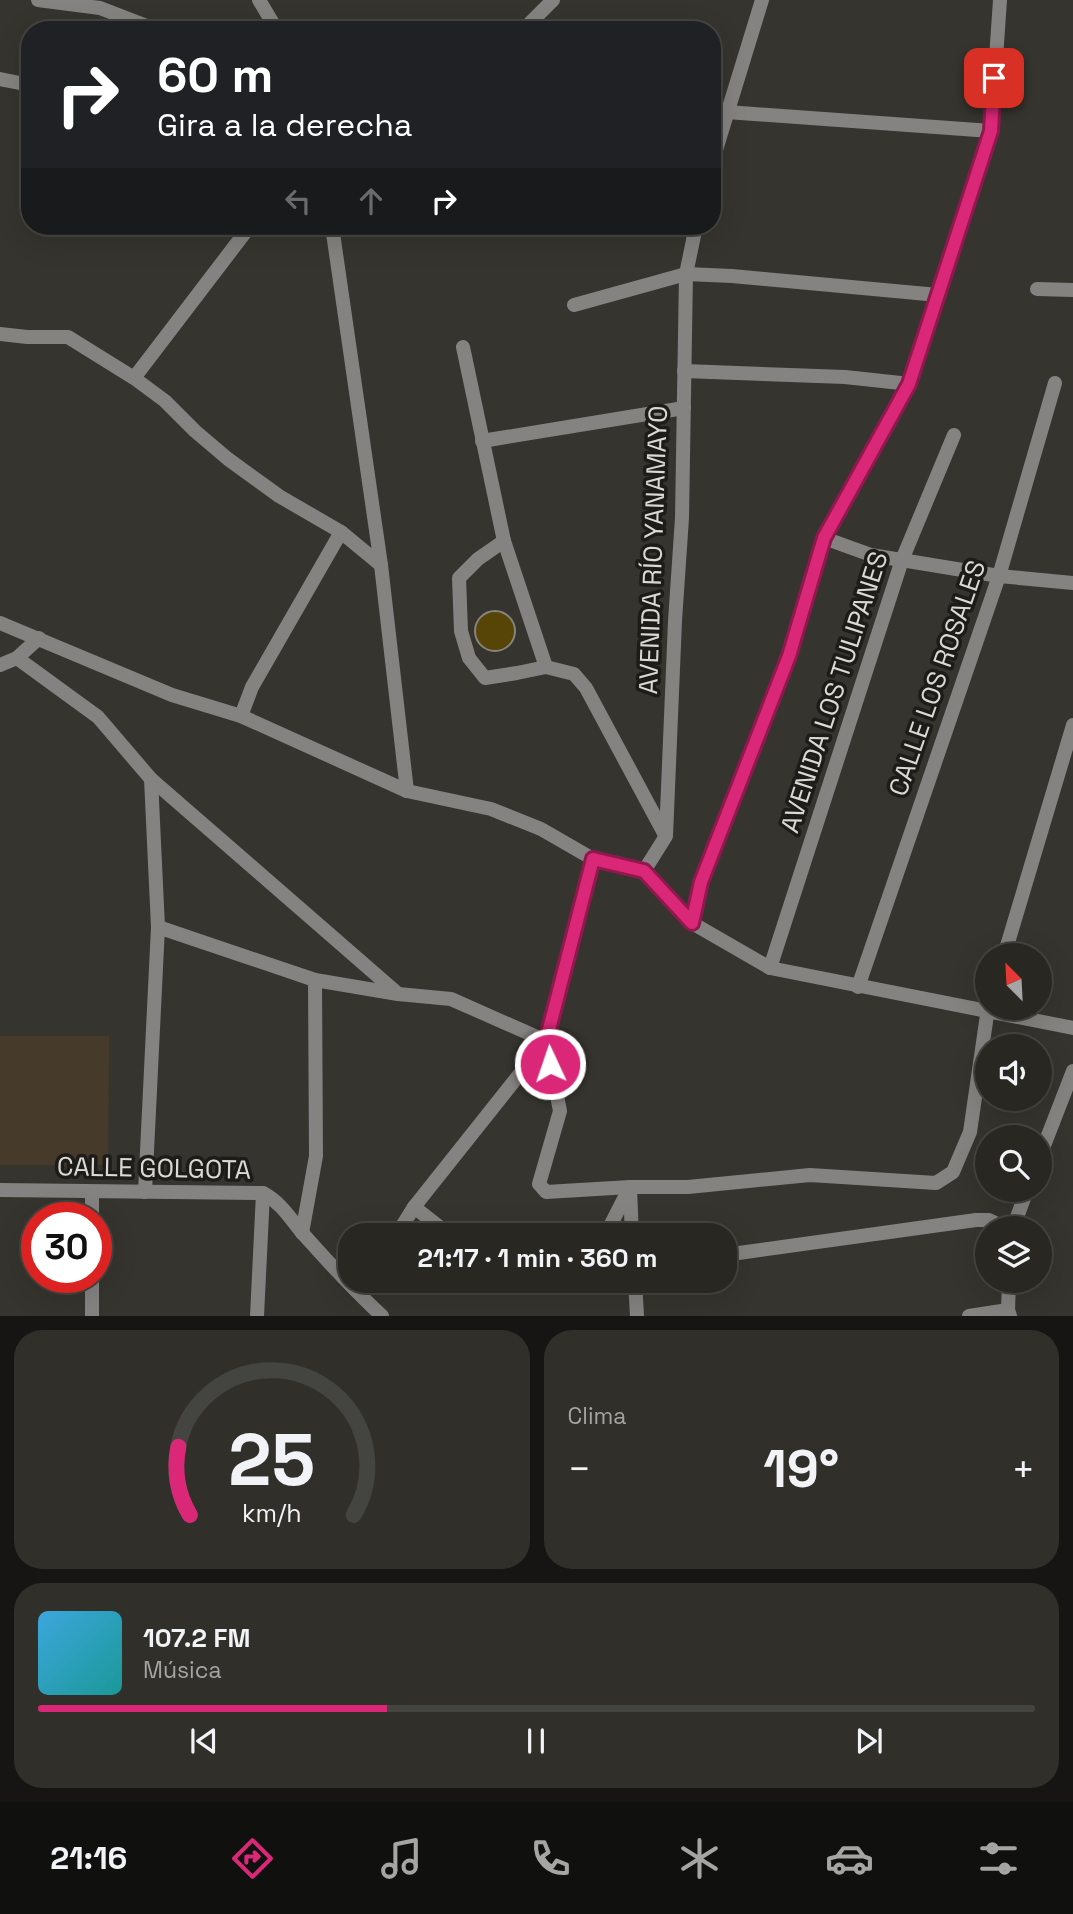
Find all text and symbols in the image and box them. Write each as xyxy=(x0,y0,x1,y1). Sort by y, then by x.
text: 60 m xyxy=(157,44,273,106)
pin xyxy=(964,48,1024,108)
icon: right xyxy=(42,49,133,140)
icon: arrive xyxy=(975,59,1013,97)
text: Gira a la derecha xyxy=(157,105,412,145)
icon: left xyxy=(279,182,317,220)
icon: ahead xyxy=(352,182,390,220)
icon: right xyxy=(425,182,463,220)
street label: AVENIDA RÍO YANAMAYO xyxy=(631,405,675,695)
street label: AVENIDA LOS TULIPANES xyxy=(772,547,896,837)
street label: CALLE LOS ROSALES xyxy=(881,556,993,800)
north arrow xyxy=(975,943,1052,1020)
map controls xyxy=(975,943,1052,1293)
position arrow xyxy=(513,1027,587,1101)
button: sound xyxy=(975,1034,1052,1111)
button: search xyxy=(975,1125,1052,1202)
street label: CALLE GOLGOTA xyxy=(57,1149,251,1187)
speed limit sign: 30 xyxy=(21,1202,112,1293)
button: layers xyxy=(975,1216,1052,1293)
text: 21:17 · 1 min · 360 m xyxy=(418,1241,657,1275)
text: Clima xyxy=(568,1401,627,1431)
text: 25 xyxy=(228,1414,315,1507)
text: 19° xyxy=(763,1436,839,1502)
text: − xyxy=(568,1445,591,1493)
text: + xyxy=(1011,1445,1035,1493)
text: km/h xyxy=(242,1497,302,1529)
text: 107.2 FM xyxy=(143,1621,250,1655)
text: Música xyxy=(143,1655,222,1685)
icon: previous xyxy=(185,1722,223,1760)
icon: pause xyxy=(517,1722,555,1760)
icon: next xyxy=(850,1722,888,1760)
icon: directions xyxy=(228,1834,277,1883)
icon: music xyxy=(377,1834,426,1883)
icon: phone xyxy=(526,1834,575,1883)
icon: climate xyxy=(675,1834,724,1883)
icon: car xyxy=(825,1834,874,1883)
icon: filters xyxy=(974,1834,1023,1883)
text: 21:16 xyxy=(50,1838,127,1878)

